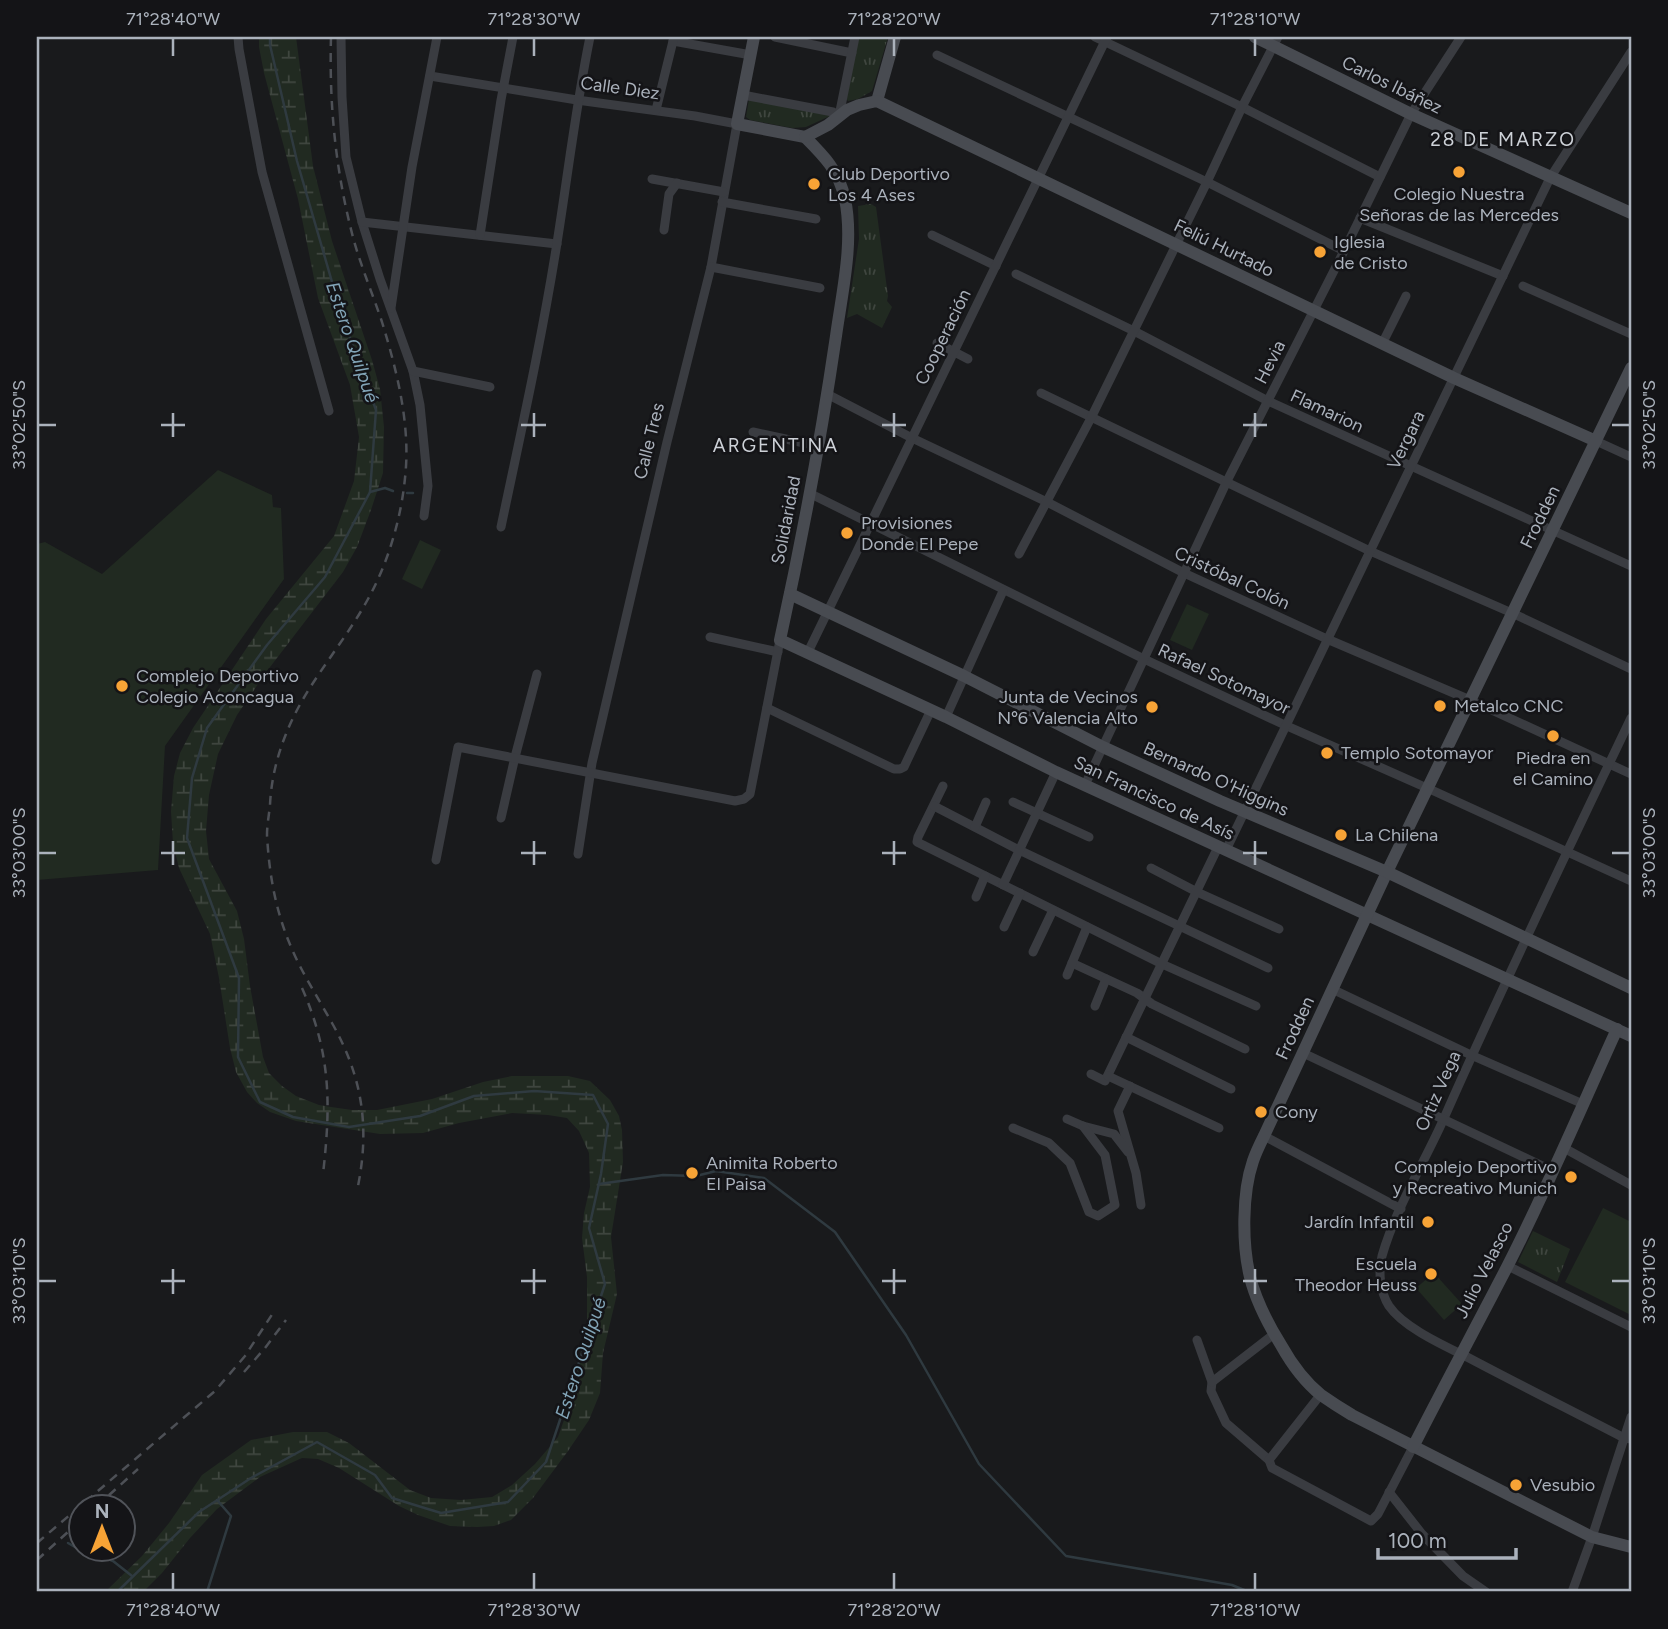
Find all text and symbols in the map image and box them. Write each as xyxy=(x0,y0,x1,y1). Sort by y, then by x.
text: 71°28'40"W xyxy=(126,8,221,30)
text: 71°28'30"W xyxy=(488,8,581,30)
text: 71°28'20"W xyxy=(847,8,941,30)
text: 71°28'10"W xyxy=(1210,8,1301,30)
street label: Carlos Ibáñez xyxy=(1338,51,1446,119)
street label: Calle Diez xyxy=(579,72,661,104)
district label: 28 DE MARZO xyxy=(1430,128,1576,151)
place label: Club Deportivo Los 4 Ases xyxy=(828,163,950,206)
marker: Colegio Nuestra Señoras de las Mercedes xyxy=(1451,164,1467,180)
marker: Club Deportivo Los 4 Ases xyxy=(806,176,822,192)
place label: Colegio Nuestra Señoras de las Mercedes xyxy=(1359,183,1559,226)
street label: Feliú Hurtado xyxy=(1170,214,1278,282)
place label: Iglesia de Cristo xyxy=(1334,231,1408,274)
marker: Iglesia de Cristo xyxy=(1312,244,1328,260)
water label: Estero Quilpué xyxy=(321,279,384,406)
street label: Cooperación xyxy=(910,285,976,389)
street label: Hevia xyxy=(1250,337,1290,387)
text: 33°02'50"S xyxy=(8,380,30,470)
text: 33°02'50"S xyxy=(1638,380,1660,470)
street label: Flamarion xyxy=(1287,385,1367,437)
street label: Calle Tres xyxy=(629,401,669,481)
street label: Vergara xyxy=(1382,407,1430,473)
district label: ARGENTINA xyxy=(713,434,839,457)
street label: Solidaridad xyxy=(767,474,805,566)
street label: Frodden xyxy=(1515,482,1565,552)
place label: Provisiones Donde El Pepe xyxy=(861,512,978,555)
marker: Provisiones Donde El Pepe xyxy=(839,525,855,541)
street label: Cristóbal Colón xyxy=(1171,542,1293,614)
street label: Rafael Sotomayor xyxy=(1154,639,1294,719)
place label: Complejo Deportivo Colegio Aconcagua xyxy=(136,665,299,708)
marker: Complejo Deportivo Colegio Aconcagua xyxy=(114,678,130,694)
place label: Junta de Vecinos Nº6 Valencia Alto xyxy=(997,686,1138,729)
place label: Metalco CNC xyxy=(1454,695,1563,717)
marker: Metalco CNC xyxy=(1432,698,1448,714)
marker: Junta de Vecinos Nº6 Valencia Alto xyxy=(1144,699,1160,715)
marker: Piedra en el Camino xyxy=(1545,728,1561,744)
street label: Bernardo O'Higgins xyxy=(1140,737,1292,821)
place label: Templo Sotomayor xyxy=(1341,742,1493,764)
marker: Templo Sotomayor xyxy=(1319,745,1335,761)
place label: Piedra en el Camino xyxy=(1513,747,1593,790)
street label: San Francisco de Asís xyxy=(1070,751,1238,845)
text: 33°03'00"S xyxy=(8,807,30,899)
text: 33°03'00"S xyxy=(1638,807,1660,899)
place label: La Chilena xyxy=(1355,824,1438,846)
marker: La Chilena xyxy=(1333,827,1349,843)
street label: Frodden xyxy=(1271,993,1319,1063)
street label: Ortiz Vega xyxy=(1411,1047,1465,1135)
place label: Cony xyxy=(1275,1101,1318,1123)
marker: Cony xyxy=(1253,1104,1269,1120)
place label: Animita Roberto El Paisa xyxy=(706,1152,838,1195)
place label: Complejo Deportivo y Recreativo Munich xyxy=(1393,1156,1557,1199)
marker: Animita Roberto El Paisa xyxy=(684,1165,700,1181)
marker: Complejo Deportivo y Recreativo Munich xyxy=(1563,1169,1579,1185)
place label: Jardín Infantil xyxy=(1305,1211,1414,1233)
marker: Jardín Infantil xyxy=(1420,1214,1436,1230)
street label: Julio Velasco xyxy=(1450,1218,1518,1322)
text: 33°03'10"S xyxy=(8,1238,30,1324)
text: 33°03'10"S xyxy=(1638,1238,1660,1324)
place label: Escuela Theodor Heuss xyxy=(1295,1253,1417,1296)
marker: Escuela Theodor Heuss xyxy=(1423,1266,1439,1282)
water label: Estero Quilpué xyxy=(550,1294,611,1422)
place label: Vesubio xyxy=(1530,1474,1595,1496)
marker: Vesubio xyxy=(1508,1477,1524,1493)
north arrow xyxy=(66,1492,136,1562)
text: N xyxy=(95,1500,109,1523)
scale bar xyxy=(1378,1517,1516,1561)
text: 100 m xyxy=(1388,1528,1447,1553)
text: 71°28'40"W xyxy=(126,1599,221,1621)
text: 71°28'30"W xyxy=(488,1599,581,1621)
text: 71°28'20"W xyxy=(847,1599,941,1621)
text: 71°28'10"W xyxy=(1210,1599,1301,1621)

